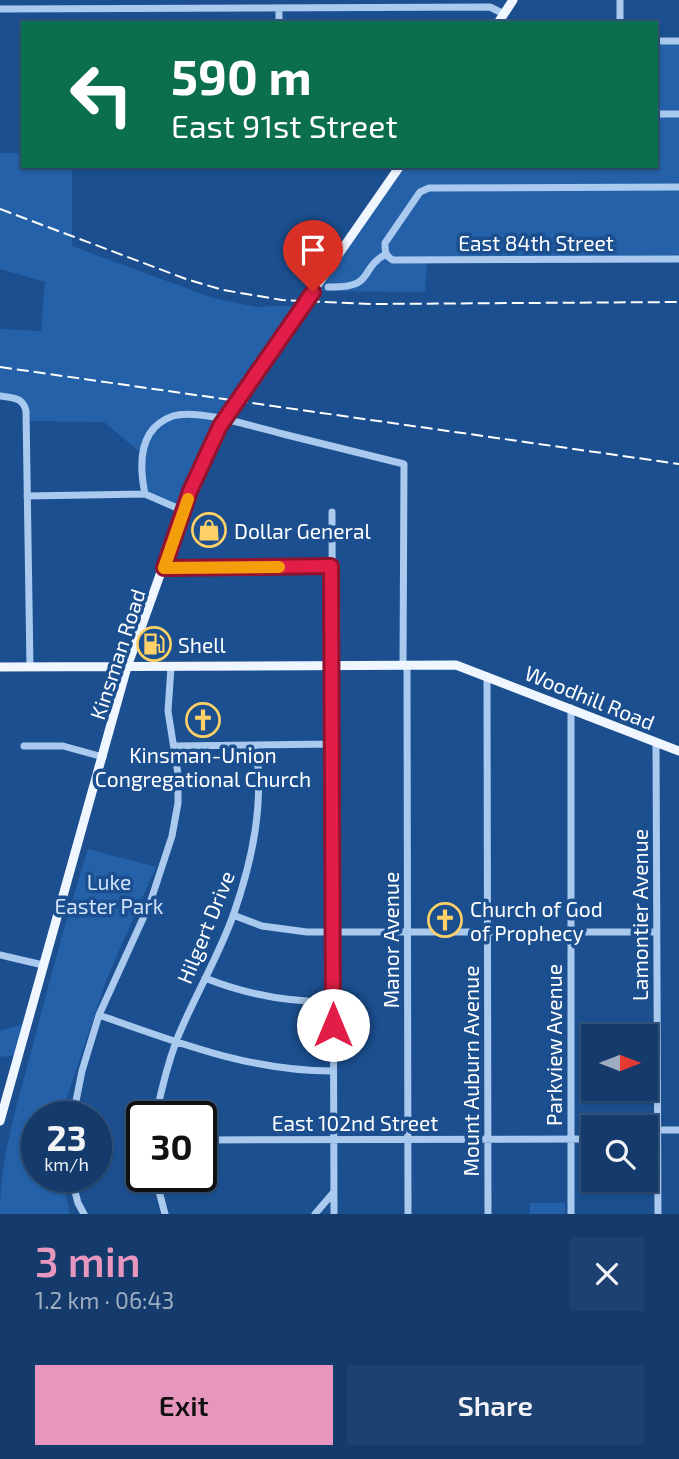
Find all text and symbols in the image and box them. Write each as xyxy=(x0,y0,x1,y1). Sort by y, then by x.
text: 590 m xyxy=(171,46,312,105)
icon: left xyxy=(56,49,147,140)
text: East 91st Street xyxy=(171,106,398,144)
pin xyxy=(283,220,343,292)
street label: East 84th Street xyxy=(458,230,614,255)
icon: arrive xyxy=(294,231,332,269)
shop icon: Dollar General xyxy=(190,511,228,549)
place label: Dollar General xyxy=(234,518,371,543)
street label: Kinsman Road xyxy=(84,586,150,722)
fuel station icon: Shell xyxy=(135,625,173,663)
place label: Shell xyxy=(178,632,226,657)
street label: Woodhill Road xyxy=(521,660,659,734)
church icon: Kinsman-Union Congregational Church xyxy=(184,701,222,739)
place label: Kinsman-Union Congregational Church xyxy=(95,742,311,791)
street label: Lamontier Avenue xyxy=(627,829,652,1001)
street label: Hilgert Drive xyxy=(171,867,239,987)
park label: Luke Easter Park xyxy=(55,869,164,918)
street label: Manor Avenue xyxy=(378,872,403,1008)
place label: Church of God of Prophecy xyxy=(470,896,603,945)
church icon: Church of God of Prophecy xyxy=(426,901,464,939)
street label: Parkview Avenue xyxy=(541,964,566,1126)
street label: Mount Auburn Avenue xyxy=(458,966,483,1176)
position arrow xyxy=(296,988,370,1062)
north arrow xyxy=(581,1024,658,1101)
map controls xyxy=(581,1024,658,1192)
speed limit sign: 30 xyxy=(126,1101,217,1192)
street label: East 102nd Street xyxy=(272,1110,438,1135)
button: search xyxy=(581,1115,658,1192)
text: 23 xyxy=(46,1116,87,1158)
text: km/h xyxy=(44,1153,89,1175)
text: 3 min xyxy=(35,1235,141,1285)
button: close xyxy=(570,1237,644,1311)
text: 1.2 km · 06:43 xyxy=(35,1286,174,1314)
button: Exit xyxy=(35,1365,333,1445)
button: Share xyxy=(347,1365,644,1445)

